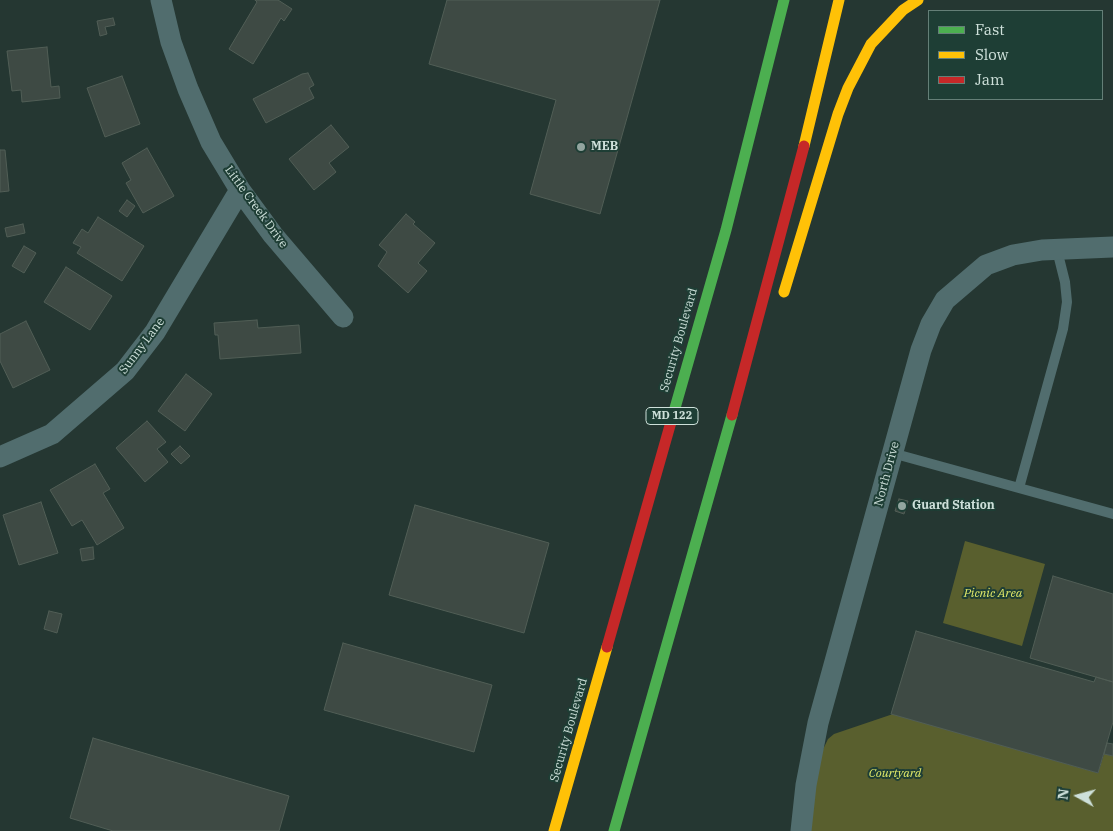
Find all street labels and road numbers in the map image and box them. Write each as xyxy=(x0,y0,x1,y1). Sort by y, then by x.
street label: Little Creek Drive xyxy=(221,163,291,251)
street label: Security Boulevard xyxy=(657,286,701,394)
street label: Sunny Lane xyxy=(116,315,168,377)
road number: MD 122 xyxy=(646,408,698,424)
street label: North Drive xyxy=(871,440,903,508)
street label: Security Boulevard xyxy=(547,676,591,784)

